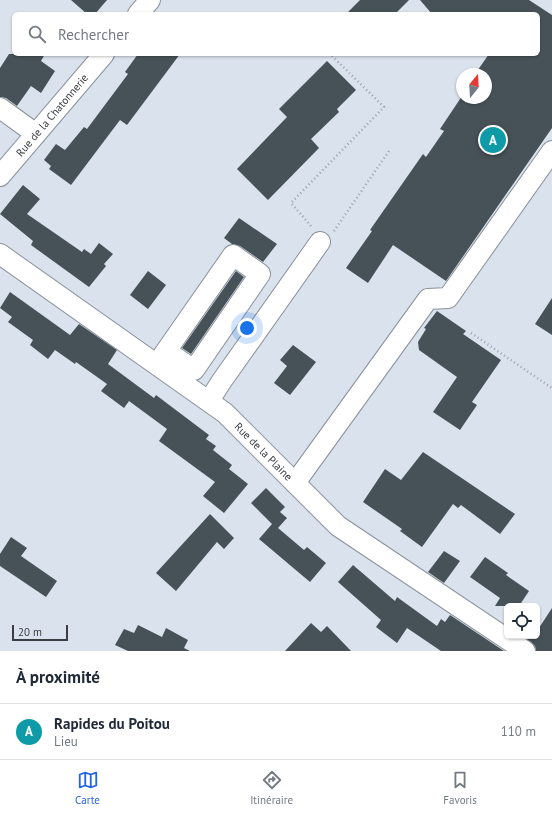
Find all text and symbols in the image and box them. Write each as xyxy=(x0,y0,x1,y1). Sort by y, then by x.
search box xyxy=(12,12,540,56)
icon: search xyxy=(26,23,48,45)
text: Rechercher xyxy=(58,25,129,44)
north arrow xyxy=(456,68,492,104)
street label: Rue de la Chatonnerie xyxy=(13,71,91,159)
pin: A xyxy=(480,125,506,155)
your location xyxy=(237,318,257,338)
street label: Rue de la Plaine xyxy=(232,420,296,484)
map controls xyxy=(504,603,540,639)
button: locate xyxy=(504,603,540,639)
scale bar xyxy=(12,623,68,642)
text: 20 m xyxy=(18,625,42,639)
text: À proximité xyxy=(16,666,100,688)
text: Rapides du Poitou xyxy=(54,714,170,733)
text: A xyxy=(25,723,33,740)
text: 110 m xyxy=(501,723,536,740)
text: Lieu xyxy=(54,733,78,750)
tab: Carte xyxy=(75,769,100,807)
tab: Itinéraire xyxy=(250,769,293,807)
tab: Favoris xyxy=(443,769,477,807)

